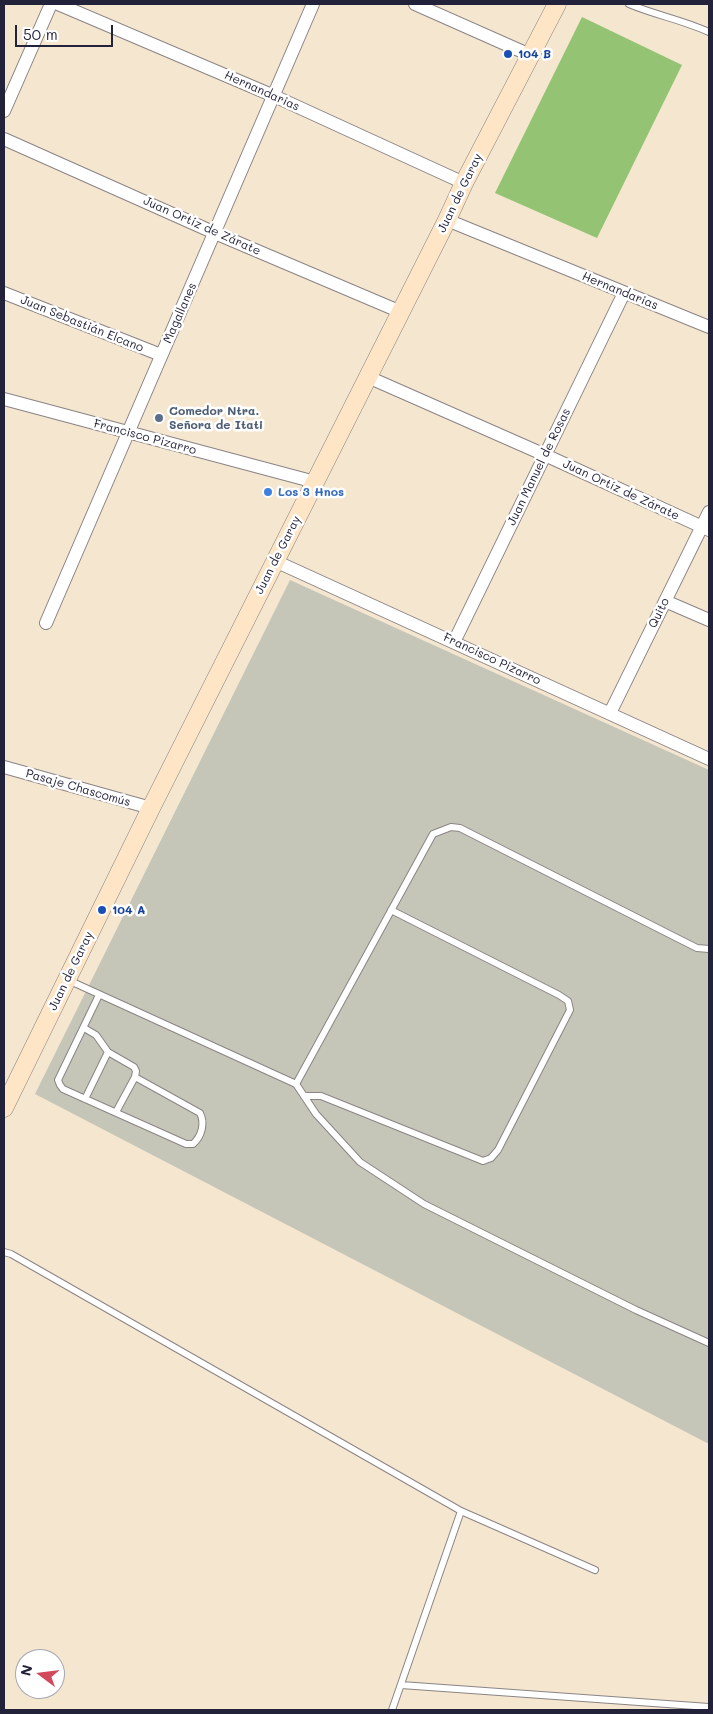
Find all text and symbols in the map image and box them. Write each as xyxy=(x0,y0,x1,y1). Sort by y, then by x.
scale bar xyxy=(18,15,115,47)
text: 50 m xyxy=(23,24,58,44)
place label: 104 B xyxy=(518,47,551,61)
marker: 104 B xyxy=(502,48,514,60)
street label: Hernandarias xyxy=(222,68,302,114)
street label: Juan de Garay xyxy=(435,151,485,235)
street label: Juan Ortíz de Zárate xyxy=(141,194,263,258)
street label: Hernandarias xyxy=(580,269,660,313)
street label: Magallanes xyxy=(160,280,200,346)
street label: Juan Sebastián Elcano xyxy=(18,293,146,355)
place label: Comedor Ntra. Señora de Itati xyxy=(169,404,263,432)
street label: Juan Manuel de Rosas xyxy=(504,406,574,528)
marker: Comedor Ntra. Señora de Itati xyxy=(153,412,165,424)
street label: Francisco Pizarro xyxy=(92,416,198,458)
street label: Juan Ortíz de Zárate xyxy=(560,457,682,523)
place label: Los 3 Hnos xyxy=(278,485,344,499)
marker: Los 3 Hnos xyxy=(262,486,274,498)
street label: Juan de Garay xyxy=(252,513,304,597)
street label: Quito xyxy=(646,595,672,631)
street label: Francisco Pizarro xyxy=(441,630,543,688)
street label: Pasaje Chascomús xyxy=(24,766,132,810)
place label: 104 A xyxy=(112,903,145,917)
marker: 104 A xyxy=(96,904,108,916)
street label: Juan de Garay xyxy=(46,929,96,1013)
north arrow xyxy=(15,1649,65,1699)
text: N xyxy=(15,1663,37,1678)

